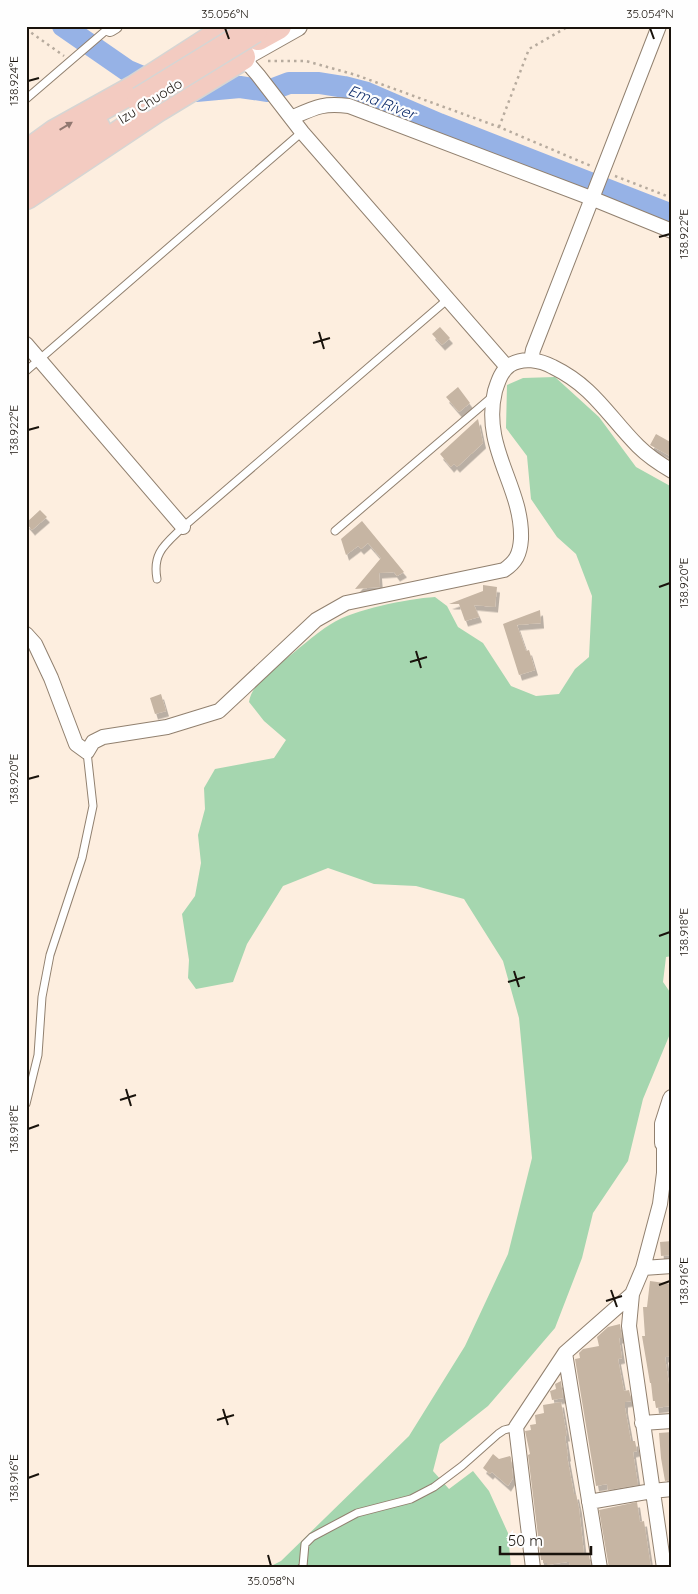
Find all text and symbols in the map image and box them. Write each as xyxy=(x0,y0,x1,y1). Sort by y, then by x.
text: 35.056°N xyxy=(201,6,249,21)
text: 35.054°N xyxy=(626,6,674,21)
text: 138.924°E xyxy=(6,56,21,106)
street label: Izu Chuodo xyxy=(115,74,185,128)
water label: Ema River xyxy=(346,80,421,124)
one-way arrow xyxy=(60,122,73,131)
text: 138.922°E xyxy=(676,209,691,259)
text: 138.922°E xyxy=(6,405,21,455)
text: 138.920°E xyxy=(676,557,691,608)
text: 138.920°E xyxy=(6,753,21,804)
text: 138.918°E xyxy=(676,908,691,956)
text: 138.918°E xyxy=(6,1105,21,1153)
text: 138.916°E xyxy=(676,1257,691,1305)
text: 138.916°E xyxy=(6,1454,21,1502)
scale bar xyxy=(500,1524,592,1556)
text: 50 m xyxy=(508,1531,543,1550)
text: 35.058°N xyxy=(247,1573,295,1588)

